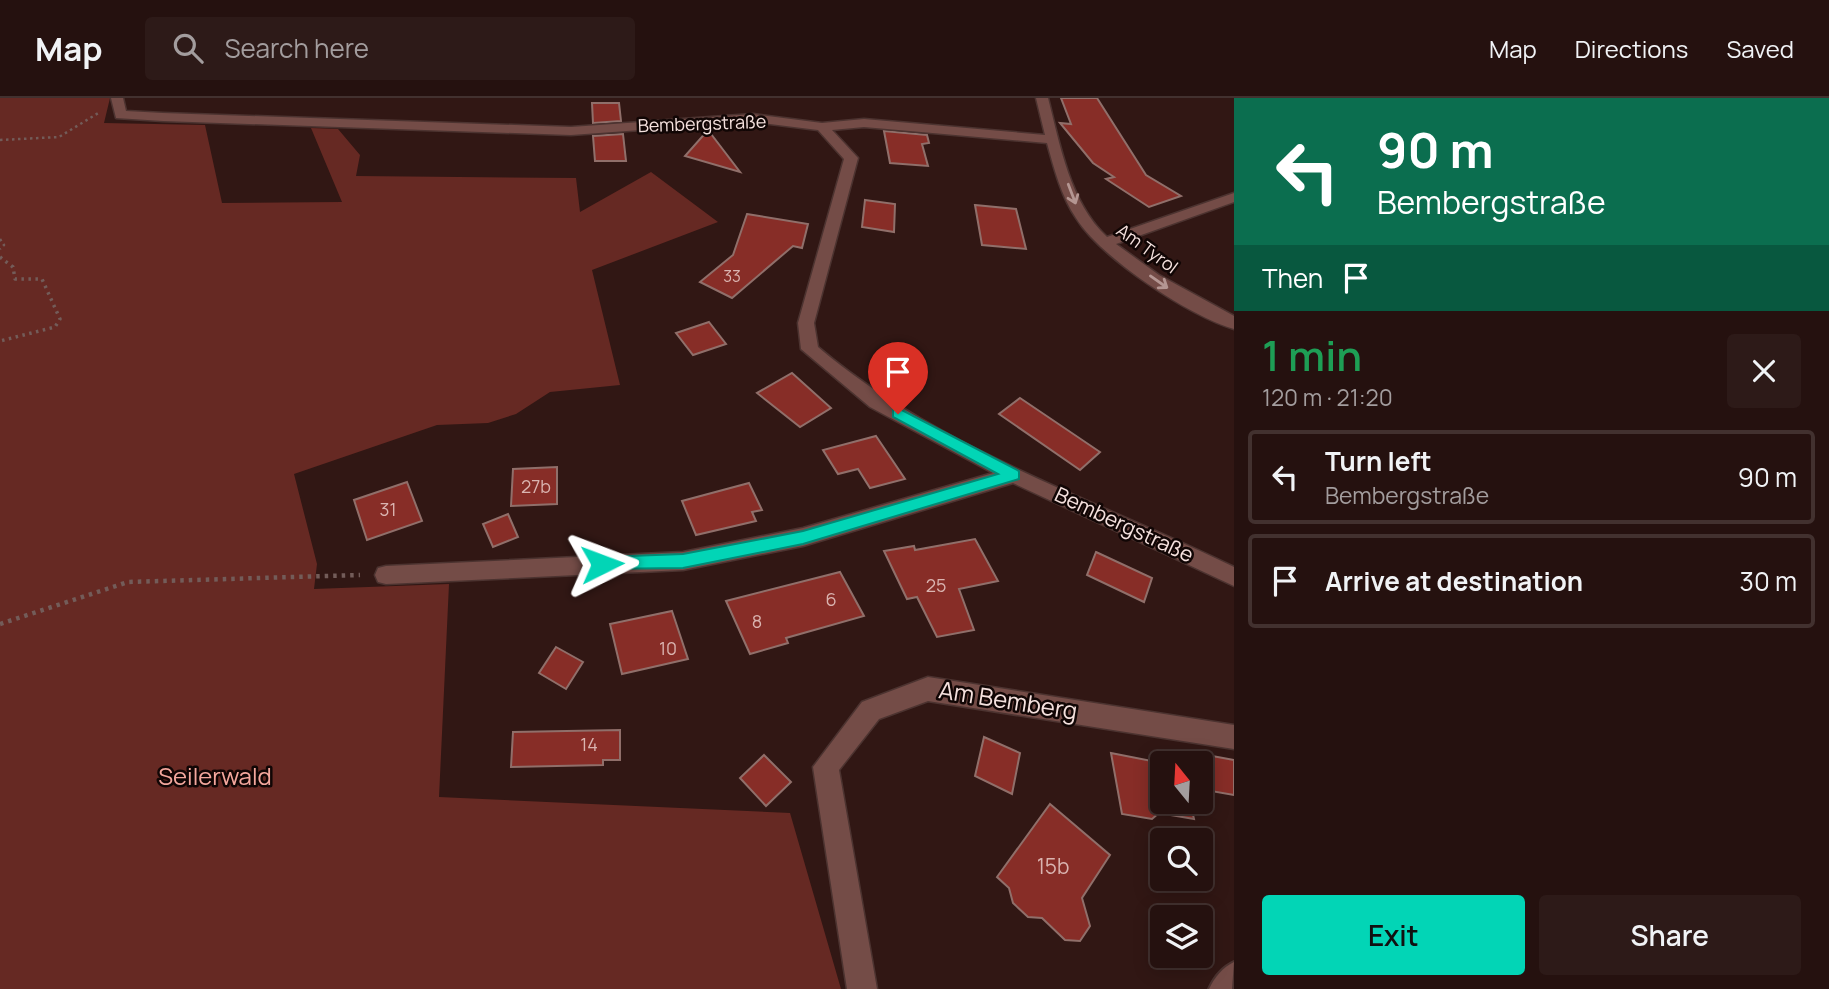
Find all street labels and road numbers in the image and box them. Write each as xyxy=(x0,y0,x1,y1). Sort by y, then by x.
street label: Bembergstraße xyxy=(637,109,767,137)
street label: Am Tyrol xyxy=(1112,218,1183,279)
street label: Bembergstraße xyxy=(1051,480,1198,568)
street label: Am Bemberg xyxy=(937,672,1080,727)

